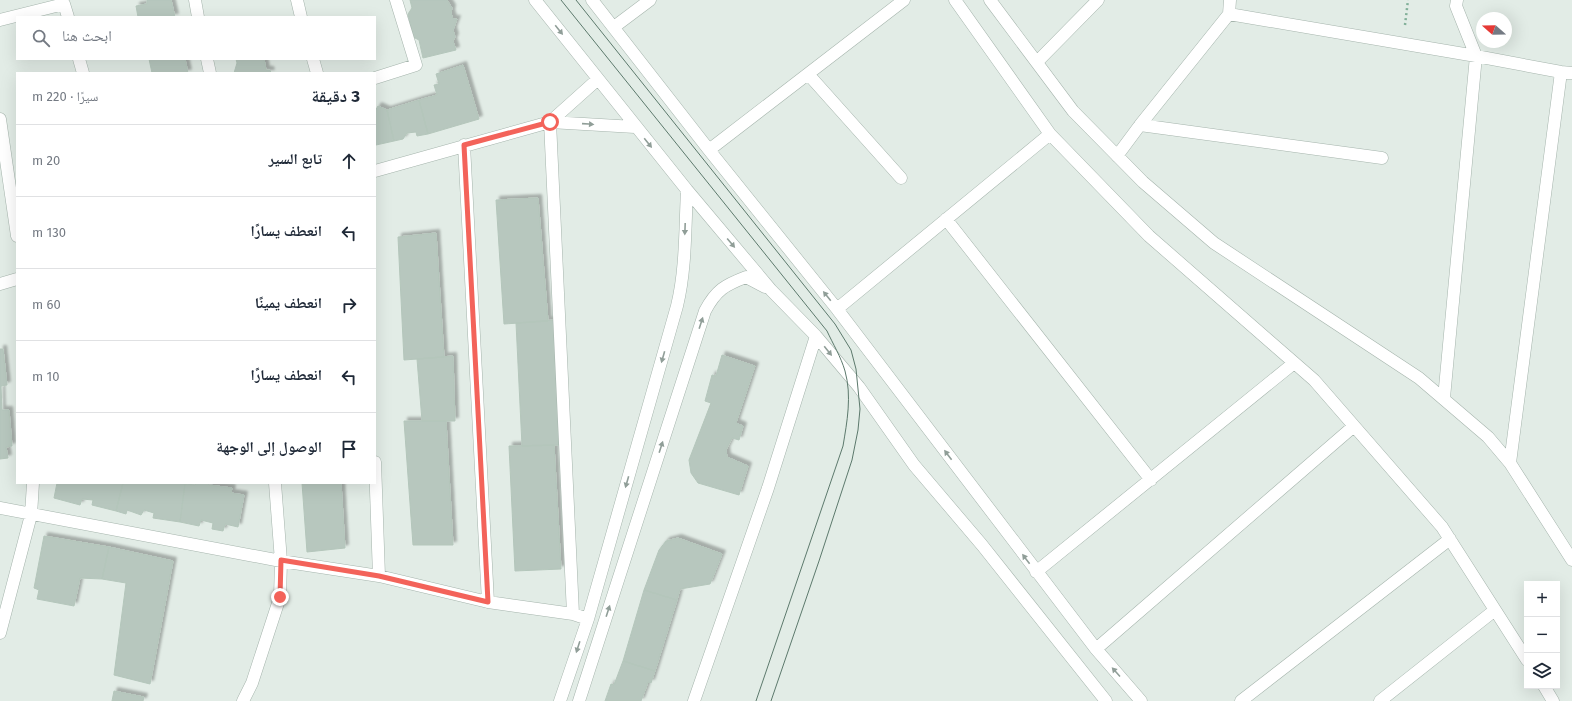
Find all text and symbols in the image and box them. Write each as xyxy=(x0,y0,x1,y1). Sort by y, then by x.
north arrow xyxy=(1476,12,1512,48)
search box xyxy=(16,16,376,60)
one-way arrow xyxy=(555,25,564,36)
icon: search xyxy=(30,27,52,49)
text: ابحث هنا xyxy=(62,27,112,45)
text: 3 دقيقة xyxy=(311,86,360,107)
text: سيرًا · 220 m xyxy=(32,89,98,104)
route start xyxy=(541,113,559,131)
one-way arrow xyxy=(582,121,594,128)
one-way arrow xyxy=(644,138,653,149)
text: تابع السير xyxy=(268,150,322,168)
icon: ahead xyxy=(338,150,360,172)
text: 20 m xyxy=(32,153,60,168)
text: انعطف يسارًا xyxy=(250,222,322,240)
icon: left xyxy=(338,222,360,244)
one-way arrow xyxy=(682,223,688,236)
text: 130 m xyxy=(32,225,66,240)
one-way arrow xyxy=(727,238,736,249)
one-way arrow xyxy=(822,291,831,302)
text: انعطف يمينًا xyxy=(255,294,322,312)
icon: right xyxy=(338,294,360,316)
text: 60 m xyxy=(32,297,61,312)
one-way arrow xyxy=(698,317,704,329)
one-way arrow xyxy=(823,345,832,356)
one-way arrow xyxy=(660,351,666,363)
text: انعطف يسارًا xyxy=(250,366,322,384)
icon: left xyxy=(338,366,360,388)
text: 10 m xyxy=(32,369,60,384)
text: الوصول إلى الوجهة xyxy=(216,438,322,456)
icon: arrive xyxy=(338,438,360,460)
one-way arrow xyxy=(658,441,664,453)
one-way arrow xyxy=(944,450,952,461)
one-way arrow xyxy=(624,476,630,488)
one-way arrow xyxy=(1022,554,1030,564)
map controls xyxy=(1524,581,1560,689)
button: + xyxy=(1524,581,1560,617)
route end xyxy=(271,588,289,606)
one-way arrow xyxy=(606,604,612,616)
button: − xyxy=(1524,617,1560,653)
one-way arrow xyxy=(575,641,581,653)
button: layers xyxy=(1524,653,1560,689)
one-way arrow xyxy=(1111,667,1120,677)

